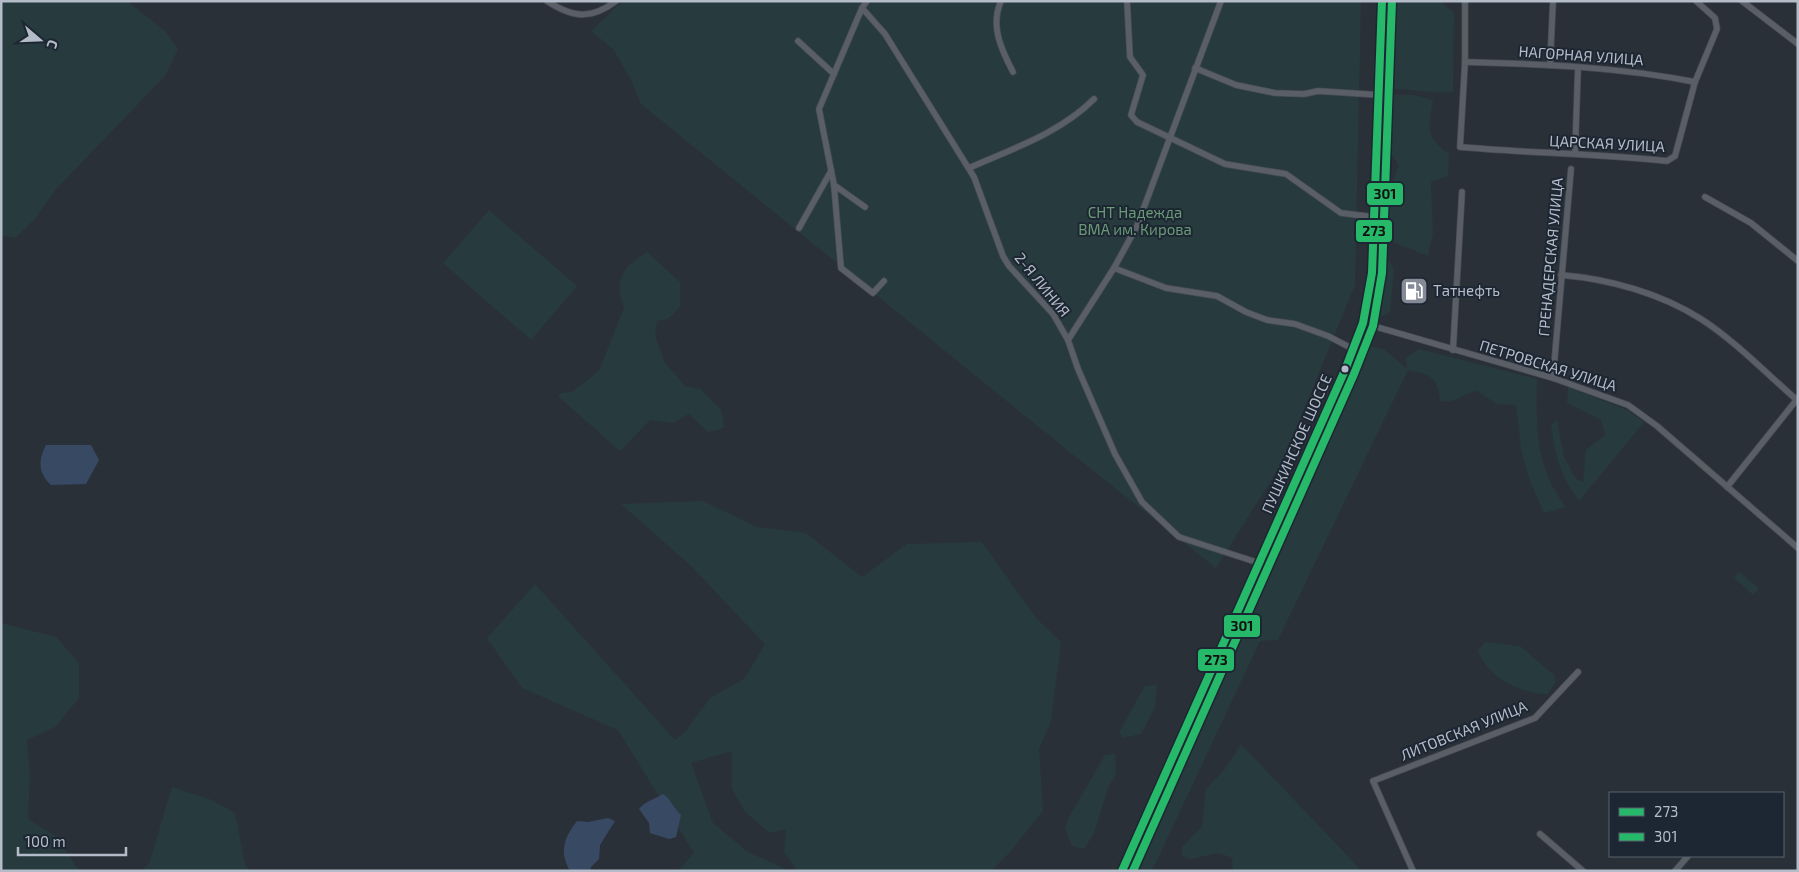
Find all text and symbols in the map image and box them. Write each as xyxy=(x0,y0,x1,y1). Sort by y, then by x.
north arrow xyxy=(15,15,65,65)
text: С xyxy=(43,38,62,51)
street label: НАГОРНАЯ УЛИЦА xyxy=(1518,42,1645,68)
street label: ЦАРСКАЯ УЛИЦА xyxy=(1549,131,1666,155)
street label: ГРЕНАДЕРСКАЯ УЛИЦА xyxy=(1534,176,1566,337)
line badge: 301 xyxy=(1366,182,1404,206)
text: 301 xyxy=(1374,185,1396,202)
park label: СНТ Надежда ВМА им. Кирова xyxy=(1078,203,1192,238)
line badge: 273 xyxy=(1355,219,1393,243)
text: 273 xyxy=(1362,222,1386,239)
street label: 2-Я ЛИНИЯ xyxy=(1011,249,1074,320)
fuel station icon: Татнефть xyxy=(1399,276,1429,306)
place label: Татнефть xyxy=(1433,281,1500,299)
street label: ПЕТРОВСКАЯ УЛИЦА xyxy=(1478,336,1620,395)
unlabelled marker xyxy=(1340,364,1350,374)
street label: ПУШКИНСКОЕ ШОССЕ xyxy=(1257,371,1335,516)
line badge: 301 xyxy=(1223,614,1261,638)
text: 301 xyxy=(1231,617,1253,634)
line badge: 273 xyxy=(1197,648,1235,672)
text: 273 xyxy=(1204,651,1228,668)
street label: ЛИТОВСКАЯ УЛИЦА xyxy=(1398,696,1530,764)
legend xyxy=(1609,792,1784,857)
text: 273 xyxy=(1654,802,1678,820)
scale bar xyxy=(18,824,125,856)
text: 301 xyxy=(1654,827,1677,845)
text: 100 m xyxy=(25,832,66,850)

